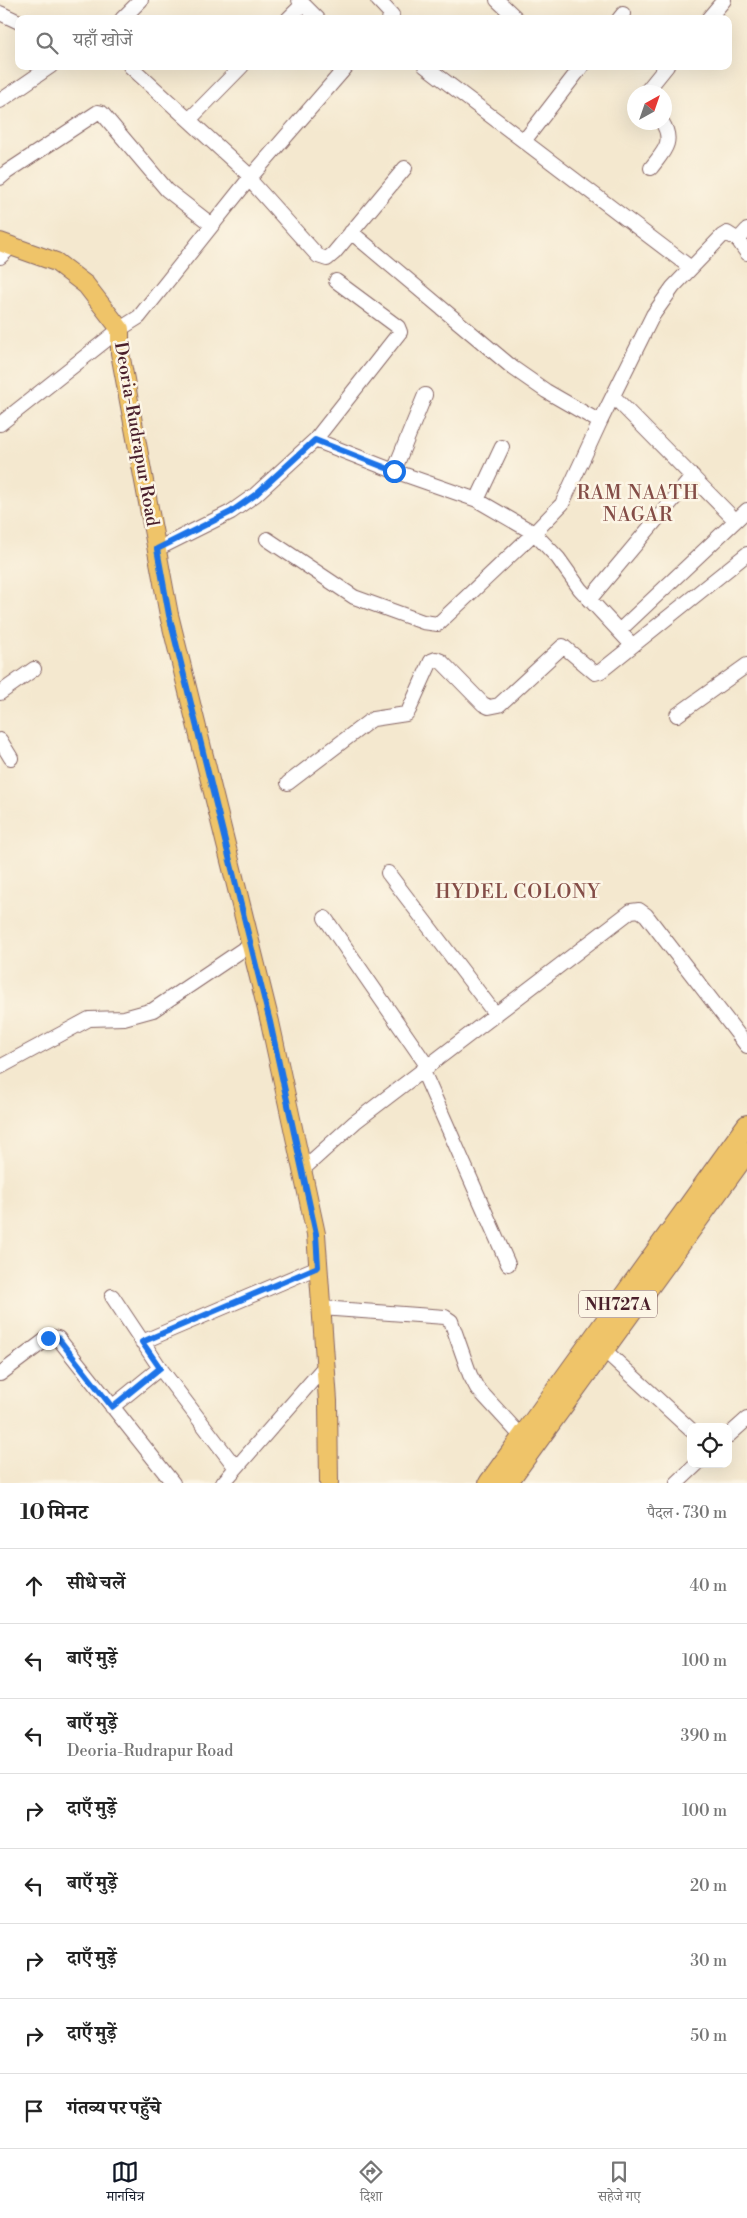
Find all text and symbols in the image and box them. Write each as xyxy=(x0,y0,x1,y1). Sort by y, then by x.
search box xyxy=(15,15,732,70)
text: यहाँ खोजें xyxy=(73,28,133,52)
icon: search xyxy=(33,29,61,57)
north arrow xyxy=(627,85,672,130)
street label: Deoria-Rudrapur Road xyxy=(109,340,164,529)
route start xyxy=(383,460,406,483)
district label: RAM NAATH NAGAR xyxy=(577,481,699,527)
district label: HYDEL COLONY xyxy=(435,880,601,904)
road number: NH727A xyxy=(579,1290,657,1318)
route end xyxy=(37,1327,60,1350)
map controls xyxy=(687,1423,732,1468)
button: locate xyxy=(687,1423,732,1468)
text: 10 मिनट xyxy=(20,1500,88,1526)
text: पैदल · 730 m xyxy=(647,1503,727,1523)
text: सीधे चलें xyxy=(67,1571,125,1595)
icon: ahead xyxy=(20,1572,48,1600)
text: 40 m xyxy=(690,1576,727,1596)
text: बाएँ मुड़ें xyxy=(67,1646,117,1670)
icon: left xyxy=(20,1647,48,1675)
text: 100 m xyxy=(682,1651,727,1671)
text: बाएँ मुड़ें xyxy=(67,1711,117,1735)
icon: left xyxy=(20,1722,48,1750)
text: 390 m xyxy=(681,1726,727,1746)
text: Deoria-Rudrapur Road xyxy=(67,1741,233,1761)
text: दाएँ मुड़ें xyxy=(67,1796,117,1820)
icon: right xyxy=(20,1797,48,1825)
text: 100 m xyxy=(682,1801,727,1821)
text: बाएँ मुड़ें xyxy=(67,1871,117,1895)
icon: left xyxy=(20,1872,48,1900)
text: 20 m xyxy=(690,1876,727,1896)
text: दाएँ मुड़ें xyxy=(67,1946,117,1970)
icon: right xyxy=(20,1947,48,1975)
text: 30 m xyxy=(690,1951,727,1971)
text: दाएँ मुड़ें xyxy=(67,2021,117,2045)
icon: right xyxy=(20,2022,48,2050)
text: 50 m xyxy=(690,2026,727,2046)
text: गंतव्य पर पहुँचे xyxy=(67,2096,161,2120)
icon: arrive xyxy=(20,2097,48,2125)
tab: मानचित्र xyxy=(106,2158,144,2210)
tab: दिशा xyxy=(357,2158,385,2210)
tab: सहेजे गए xyxy=(598,2158,641,2210)

